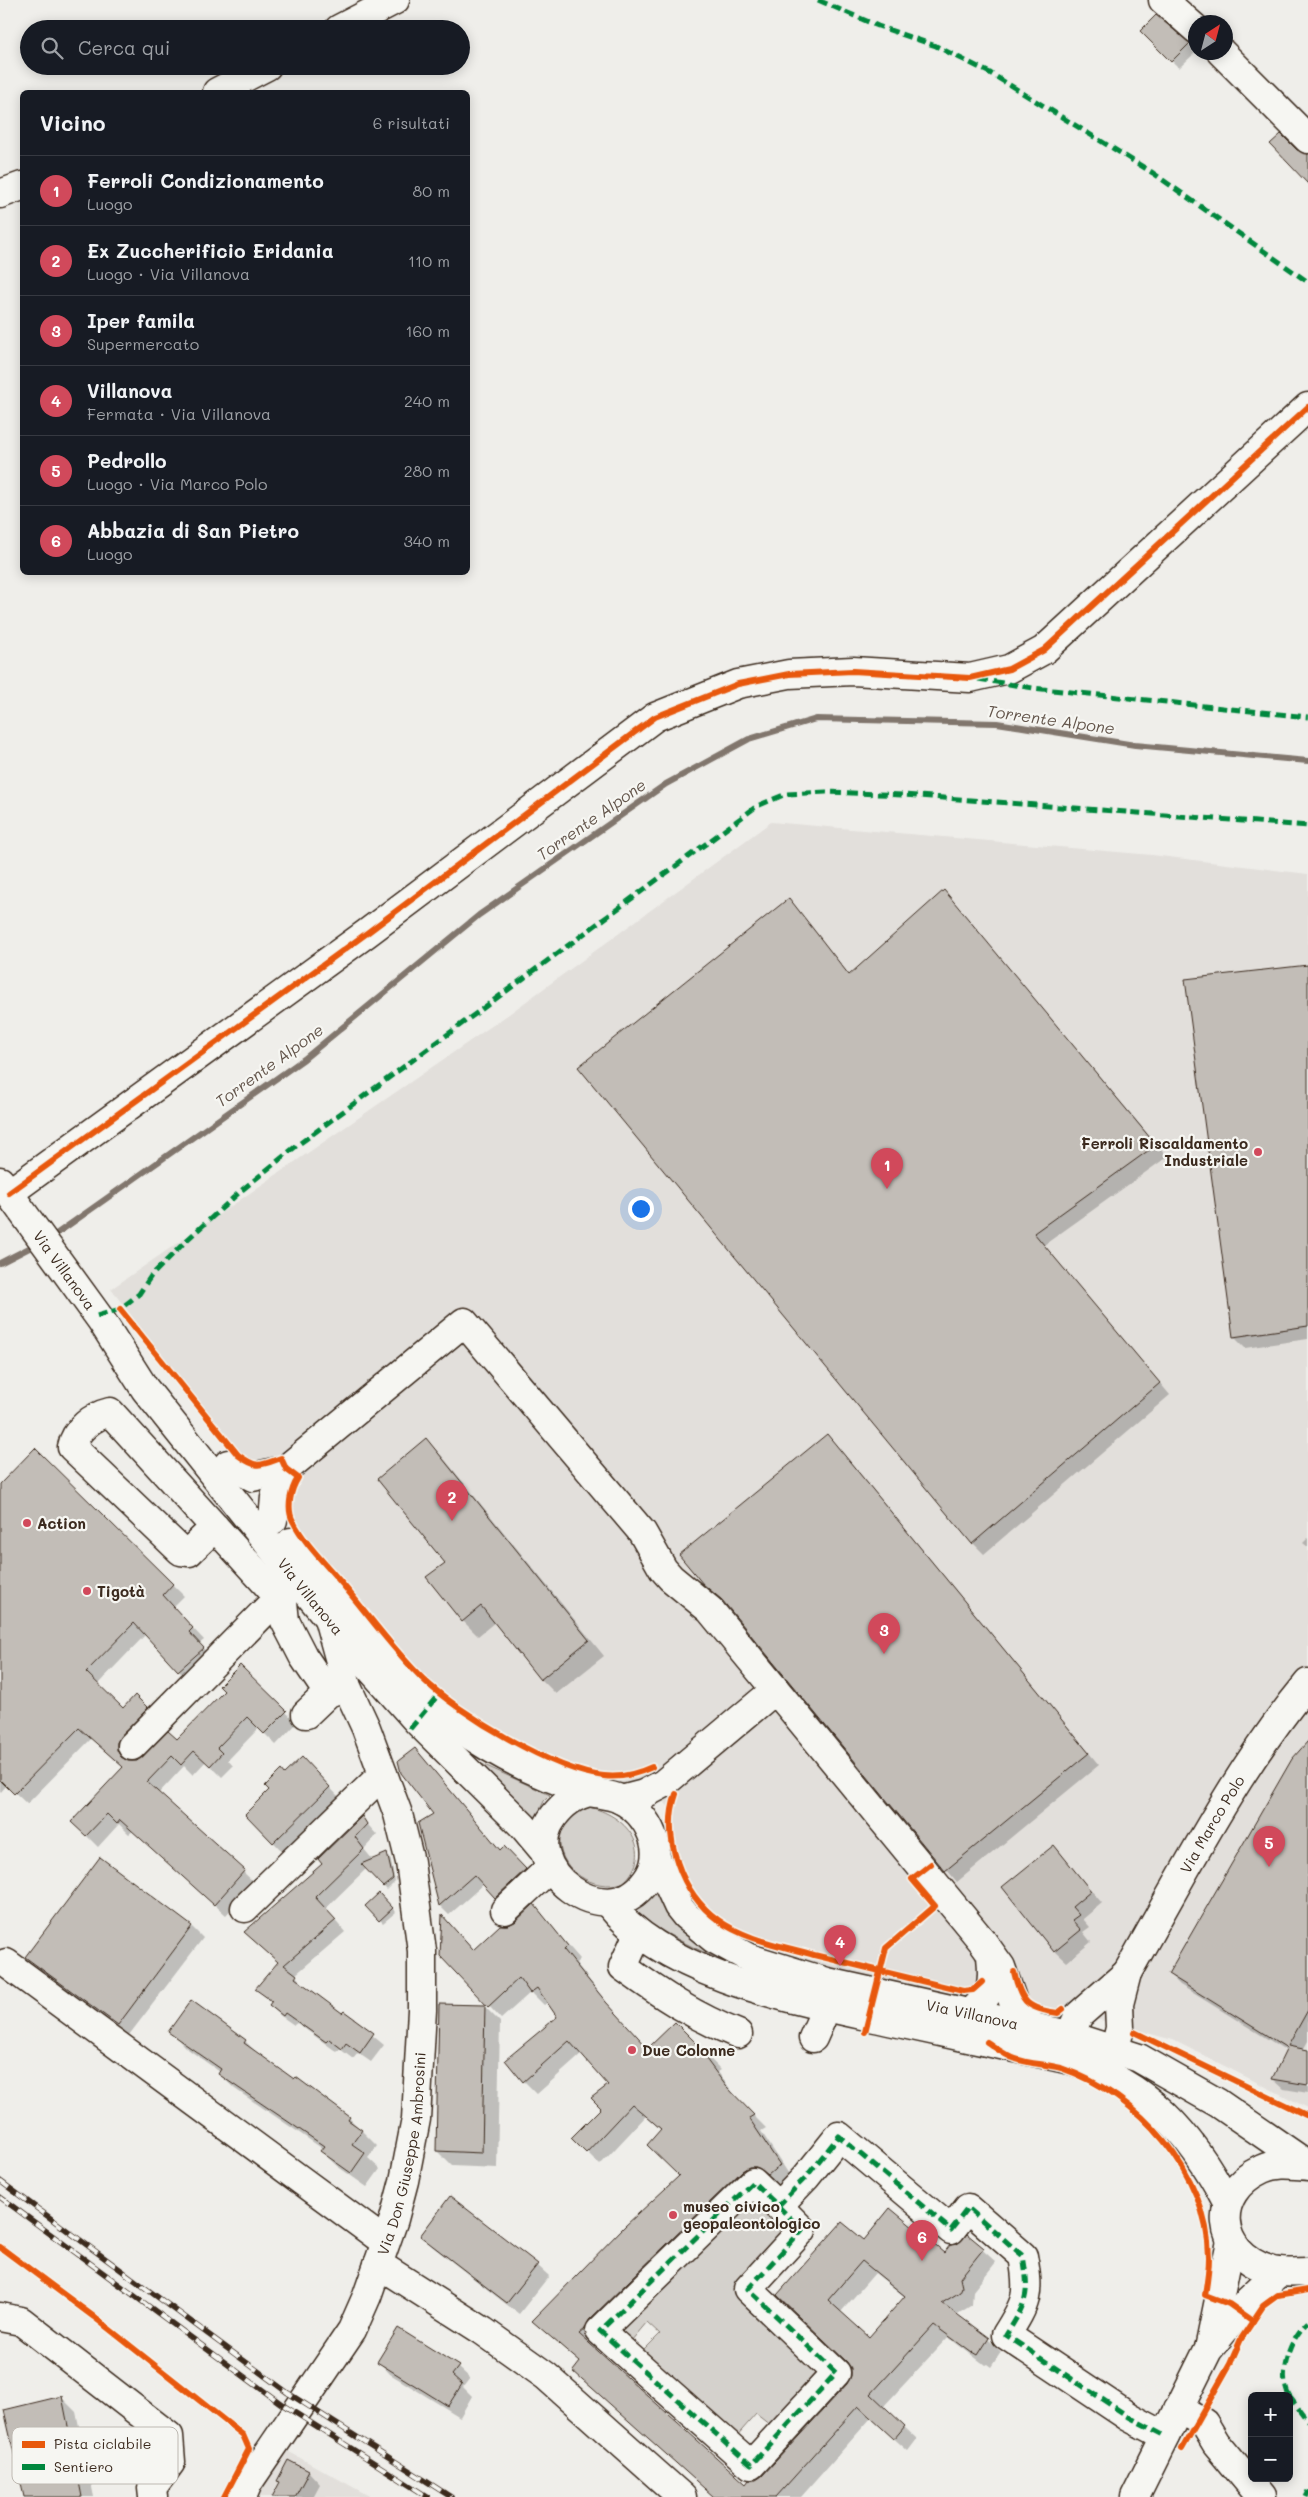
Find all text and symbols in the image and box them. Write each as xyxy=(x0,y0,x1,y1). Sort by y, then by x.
north arrow xyxy=(1188,15,1233,60)
search box xyxy=(20,20,470,75)
icon: search xyxy=(38,34,66,62)
text: Cerca qui xyxy=(78,35,170,60)
text: Vicino xyxy=(40,109,105,136)
text: 6 risultati xyxy=(373,112,450,133)
text: Ferroli Condizionamento xyxy=(87,168,324,193)
text: 1 xyxy=(52,180,60,201)
text: 80 m xyxy=(413,180,450,201)
text: Luogo xyxy=(87,193,132,214)
text: Ex Zuccherificio Eridania xyxy=(87,238,334,263)
text: 2 xyxy=(52,250,60,271)
text: 110 m xyxy=(408,250,450,271)
text: Luogo · Via Villanova xyxy=(87,263,250,284)
text: Iper famila xyxy=(87,308,195,333)
text: 3 xyxy=(51,320,61,341)
text: 160 m xyxy=(405,320,450,341)
text: Supermercato xyxy=(87,333,199,354)
text: Villanova xyxy=(87,378,172,403)
text: 4 xyxy=(51,390,61,411)
text: 240 m xyxy=(404,390,450,411)
text: Fermata · Via Villanova xyxy=(87,403,271,424)
text: Pedrollo xyxy=(87,448,167,473)
text: 5 xyxy=(51,460,61,481)
text: 280 m xyxy=(404,460,450,481)
text: Luogo · Via Marco Polo xyxy=(87,473,267,494)
text: Abbazia di San Pietro xyxy=(87,518,299,543)
text: 6 xyxy=(51,530,61,551)
text: 340 m xyxy=(403,530,450,551)
text: Luogo xyxy=(87,543,132,564)
water label: Torrente Alpone xyxy=(986,700,1116,738)
water label: Torrente Alpone xyxy=(532,773,650,864)
water label: Torrente Alpone xyxy=(211,1019,327,1111)
place label: Ferroli Riscaldamento Industriale xyxy=(1081,1133,1248,1170)
marker: Ferroli Riscaldamento Industriale xyxy=(1252,1146,1264,1158)
pin: 1 xyxy=(871,1148,903,1189)
your location xyxy=(628,1196,654,1222)
street label: Via Villanova xyxy=(29,1226,100,1314)
pin: 2 xyxy=(436,1480,468,1521)
place label: Action xyxy=(37,1513,86,1533)
marker: Action xyxy=(21,1517,33,1529)
street label: Via Villanova xyxy=(273,1553,348,1639)
place label: Tigotà xyxy=(97,1581,145,1601)
marker: Tigotà xyxy=(81,1585,93,1597)
pin: 3 xyxy=(868,1613,900,1654)
street label: Via Marco Polo xyxy=(1175,1771,1249,1877)
pin: 5 xyxy=(1253,1826,1285,1867)
pin: 4 xyxy=(824,1925,856,1966)
street label: Via Villanova xyxy=(924,1994,1020,2034)
place label: Due Colonne xyxy=(642,2040,735,2060)
marker: Due Colonne xyxy=(626,2044,638,2056)
street label: Via Don Giuseppe Ambrosini xyxy=(372,2051,430,2258)
place label: museo civico geopaleontologico xyxy=(683,2196,820,2233)
marker: museo civico geopaleontologico xyxy=(667,2209,679,2221)
pin: 6 xyxy=(906,2220,938,2261)
map controls xyxy=(1248,2392,1293,2482)
button: + xyxy=(1248,2392,1293,2437)
legend xyxy=(12,2427,178,2484)
text: Pista ciclabile xyxy=(54,2434,151,2453)
button: − xyxy=(1248,2437,1293,2482)
text: Sentiero xyxy=(54,2457,113,2476)

